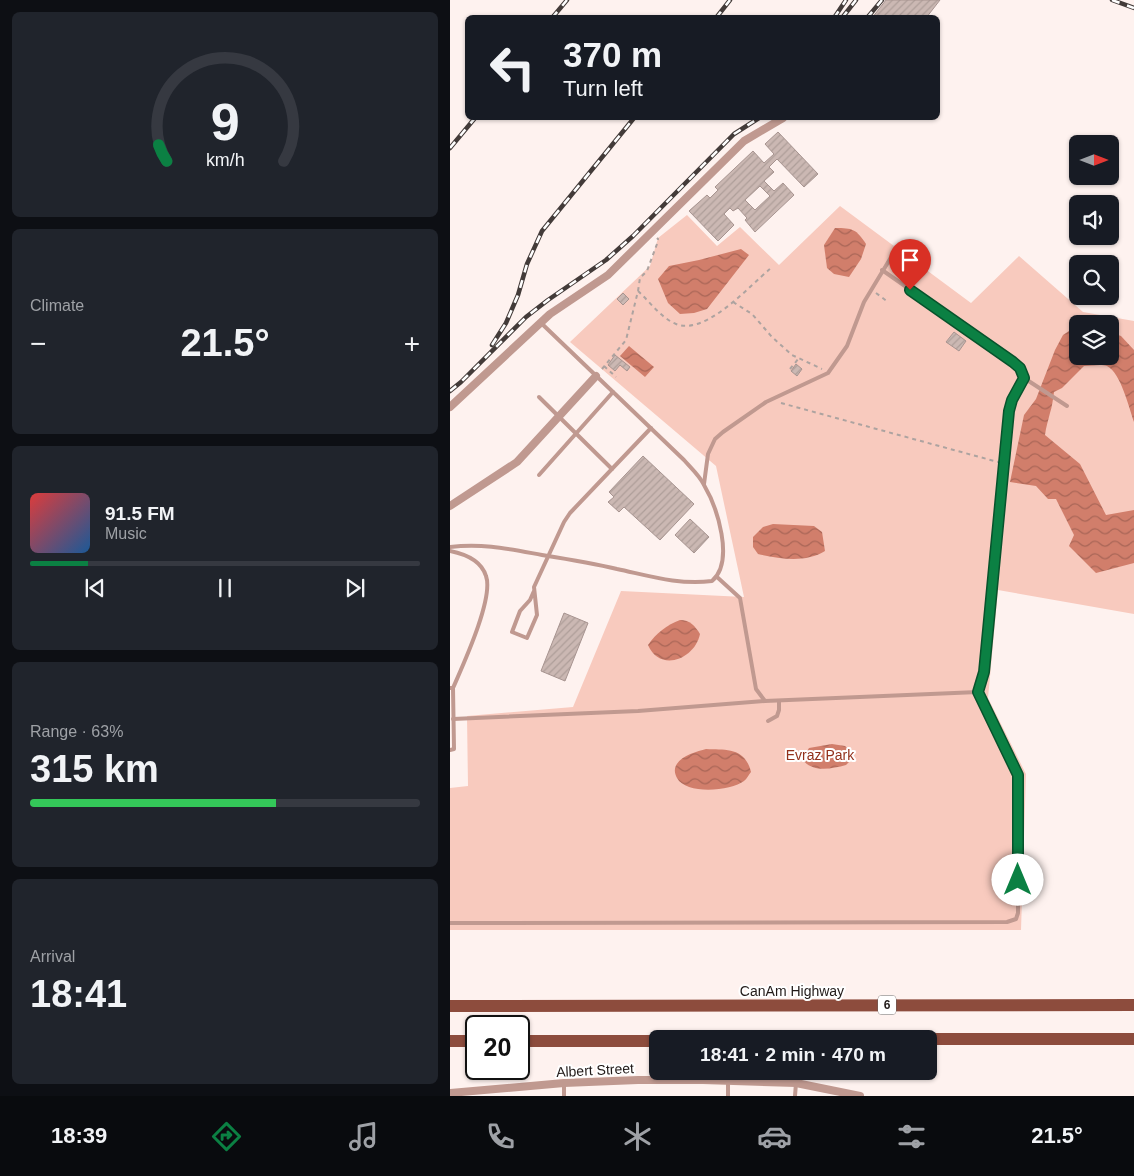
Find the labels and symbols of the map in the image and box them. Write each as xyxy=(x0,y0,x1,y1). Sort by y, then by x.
north arrow xyxy=(1069,135,1119,185)
pin xyxy=(889,239,931,290)
park label: Evraz Park xyxy=(786,747,855,763)
position arrow xyxy=(991,853,1043,905)
street label: CanAm Highway xyxy=(740,983,844,999)
road number: 6 xyxy=(878,996,896,1014)
speed limit sign: 20 xyxy=(465,1015,530,1080)
street label: Albert Street xyxy=(556,1060,634,1080)

